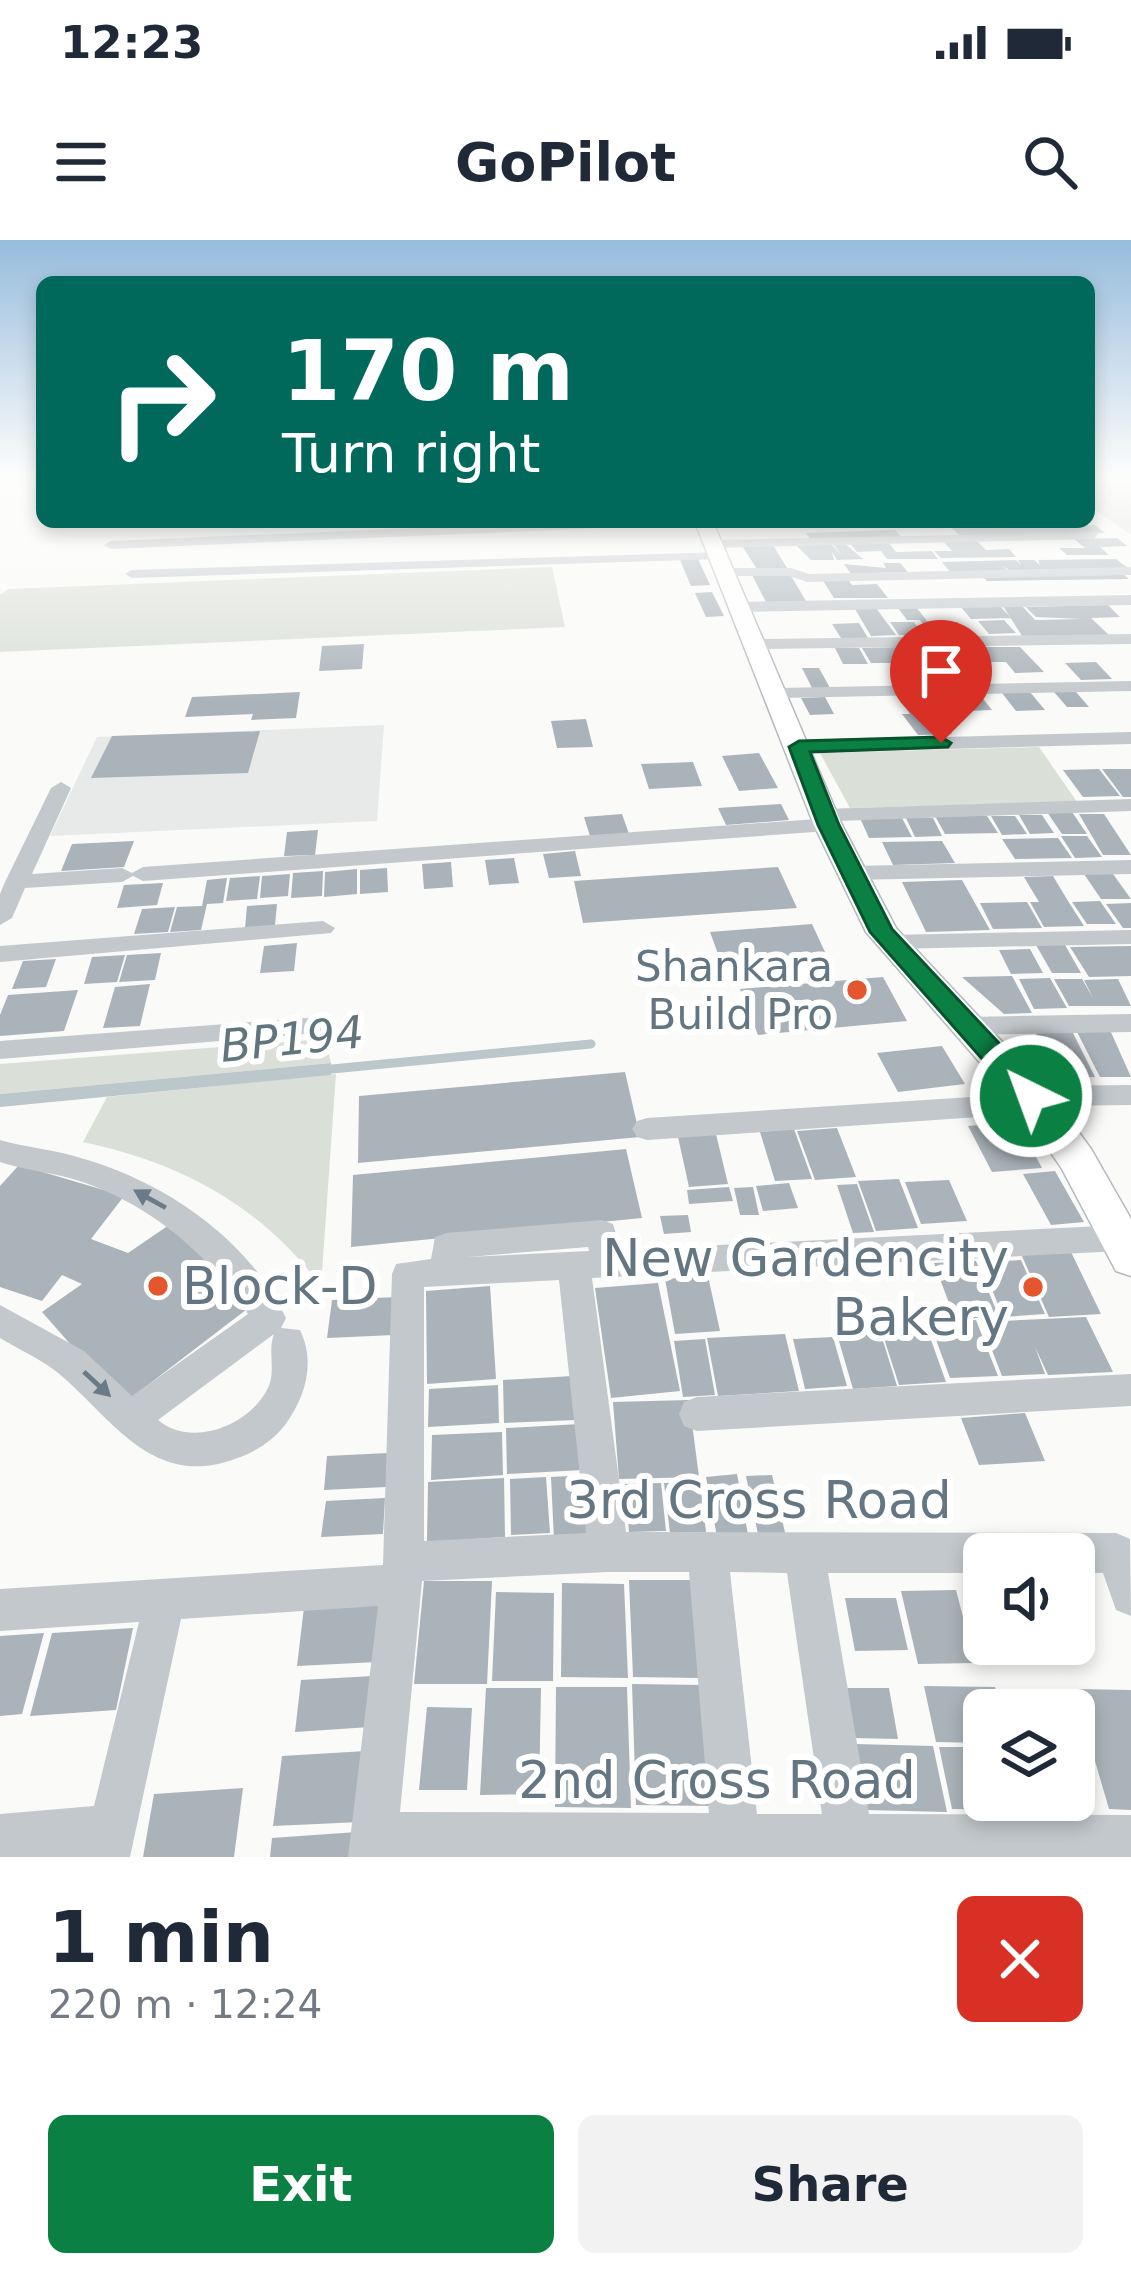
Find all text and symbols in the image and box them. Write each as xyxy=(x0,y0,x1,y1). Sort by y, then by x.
text: 12:23 xyxy=(60,16,203,69)
icon: menu xyxy=(48,129,114,195)
icon: search xyxy=(1017,129,1083,195)
text: GoPilot xyxy=(455,131,676,194)
text: 170 m xyxy=(282,322,574,420)
icon: right xyxy=(84,324,240,480)
text: Turn right xyxy=(282,422,541,485)
pin xyxy=(890,620,992,743)
icon: arrive xyxy=(908,638,974,704)
place label: Shankara Build Pro xyxy=(635,942,833,1039)
marker: Shankara Build Pro xyxy=(844,977,870,1003)
water label: BP194 xyxy=(218,1005,366,1073)
position arrow xyxy=(968,1033,1094,1159)
one-way arrow xyxy=(133,1189,167,1210)
place label: New Gardencity Bakery xyxy=(602,1229,1009,1347)
place label: Block-D xyxy=(182,1257,378,1316)
marker: Block-D xyxy=(145,1273,171,1299)
marker: New Gardencity Bakery xyxy=(1020,1274,1046,1300)
one-way arrow xyxy=(82,1370,111,1398)
street label: 3rd Cross Road xyxy=(566,1471,952,1530)
map controls xyxy=(963,1533,1095,1821)
button: sound xyxy=(963,1533,1095,1665)
button: layers xyxy=(963,1689,1095,1821)
street label: 2nd Cross Road xyxy=(518,1751,916,1810)
text: 1 min xyxy=(48,1895,274,1979)
button: close xyxy=(957,1896,1083,2022)
text: 220 m · 12:24 xyxy=(48,1982,322,2027)
button: Exit xyxy=(48,2115,554,2253)
button: Share xyxy=(578,2115,1083,2253)

